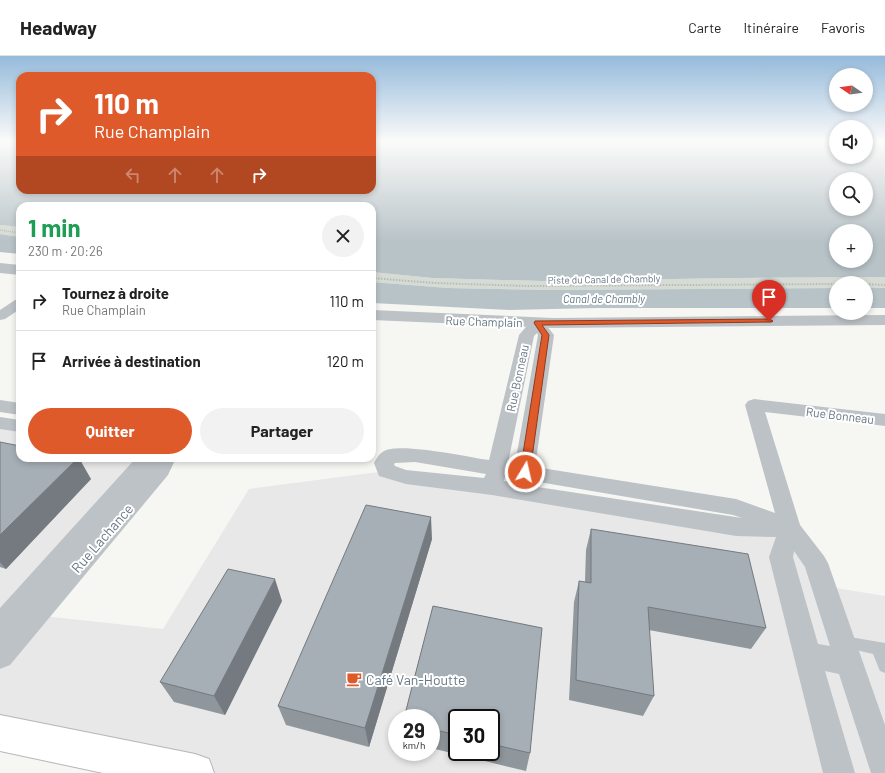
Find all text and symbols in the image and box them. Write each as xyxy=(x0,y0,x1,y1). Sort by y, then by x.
text: Headway xyxy=(20,16,97,39)
text: Carte xyxy=(688,19,721,36)
text: Itinéraire xyxy=(743,19,799,36)
text: Favoris xyxy=(821,19,865,36)
north arrow xyxy=(829,68,873,112)
map controls xyxy=(829,68,873,320)
text: 110 m xyxy=(94,86,159,120)
icon: right xyxy=(28,88,80,140)
text: Rue Champlain xyxy=(94,120,210,142)
button: sound xyxy=(829,120,873,164)
icon: left xyxy=(122,164,144,186)
icon: ahead xyxy=(164,164,186,186)
icon: ahead xyxy=(206,164,228,186)
icon: right xyxy=(248,164,270,186)
button: search xyxy=(829,172,873,216)
text: 1 min xyxy=(28,213,81,242)
button: close xyxy=(322,215,364,257)
button: + xyxy=(829,224,873,268)
text: 230 m · 20:26 xyxy=(28,243,103,259)
street label: Piste du Canal de Chambly xyxy=(547,272,661,286)
button: − xyxy=(829,276,873,320)
pin xyxy=(752,280,786,321)
text: Tournez à droite xyxy=(62,284,169,302)
icon: arrive xyxy=(758,286,780,308)
icon: right xyxy=(28,290,50,312)
text: 110 m xyxy=(330,292,364,310)
water label: Canal de Chambly xyxy=(563,292,646,305)
text: Rue Champlain xyxy=(62,302,146,318)
street label: Rue Champlain xyxy=(445,313,523,329)
street label: Rue Bonneau xyxy=(503,343,531,413)
icon: arrive xyxy=(28,350,50,372)
text: Arrivée à destination xyxy=(62,352,201,370)
text: 120 m xyxy=(327,352,364,370)
street label: Rue Bonneau xyxy=(805,404,875,426)
button: Quitter xyxy=(28,408,192,454)
button: Partager xyxy=(200,408,364,454)
position arrow xyxy=(504,451,546,493)
street label: Rue Lachance xyxy=(68,500,136,576)
cafe icon: Café Van-Houtte xyxy=(345,670,363,688)
place label: Café Van-Houtte xyxy=(366,671,466,688)
speed limit sign: 30 xyxy=(448,709,500,761)
text: 29 xyxy=(403,718,425,742)
text: km/h xyxy=(403,739,425,751)

